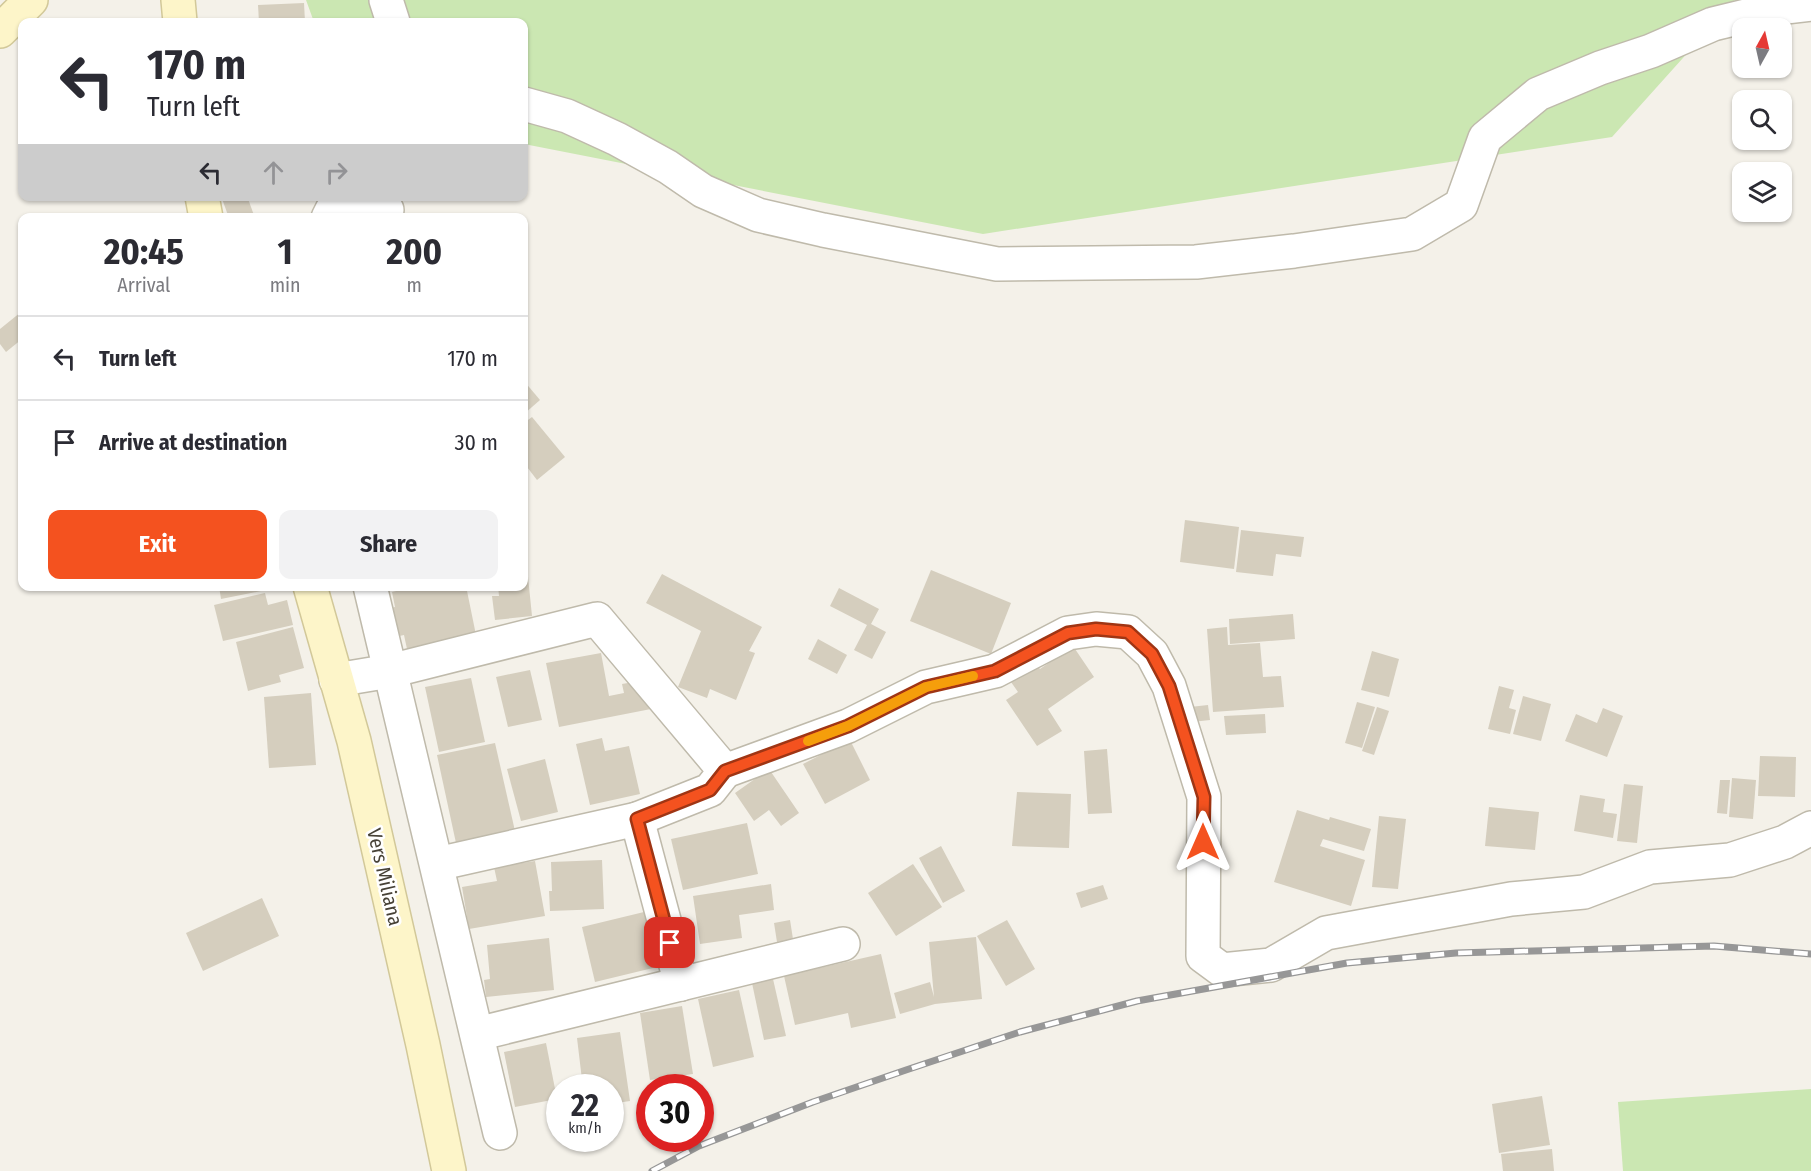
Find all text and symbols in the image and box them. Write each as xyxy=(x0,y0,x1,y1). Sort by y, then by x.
north arrow xyxy=(1732,18,1792,78)
map controls xyxy=(1732,18,1792,222)
text: 170 m xyxy=(147,40,246,90)
icon: left xyxy=(48,42,126,120)
button: search xyxy=(1732,90,1792,150)
text: Turn left xyxy=(147,91,240,123)
icon: left xyxy=(194,156,227,189)
icon: ahead xyxy=(257,156,290,189)
icon: right xyxy=(320,156,353,189)
button: layers xyxy=(1732,162,1792,222)
text: 20:45 xyxy=(104,230,184,274)
text: 1 xyxy=(277,230,293,274)
text: 200 xyxy=(386,230,442,274)
text: Arrival xyxy=(117,273,170,297)
text: min xyxy=(270,273,301,297)
text: m xyxy=(407,273,422,297)
icon: left xyxy=(48,342,81,375)
text: Turn left xyxy=(99,345,177,372)
text: 170 m xyxy=(447,345,498,372)
icon: arrive xyxy=(48,426,81,459)
text: Arrive at destination xyxy=(99,429,287,456)
text: 30 m xyxy=(455,429,498,456)
button: Exit xyxy=(48,510,267,579)
button: Share xyxy=(279,510,498,579)
position arrow xyxy=(1171,810,1235,874)
street label: Vers Miliana xyxy=(362,826,408,928)
pin xyxy=(644,917,695,968)
icon: arrive xyxy=(653,926,686,959)
speed limit sign: 30 xyxy=(636,1074,714,1152)
text: 22 xyxy=(571,1088,599,1124)
text: km/h xyxy=(568,1119,602,1137)

